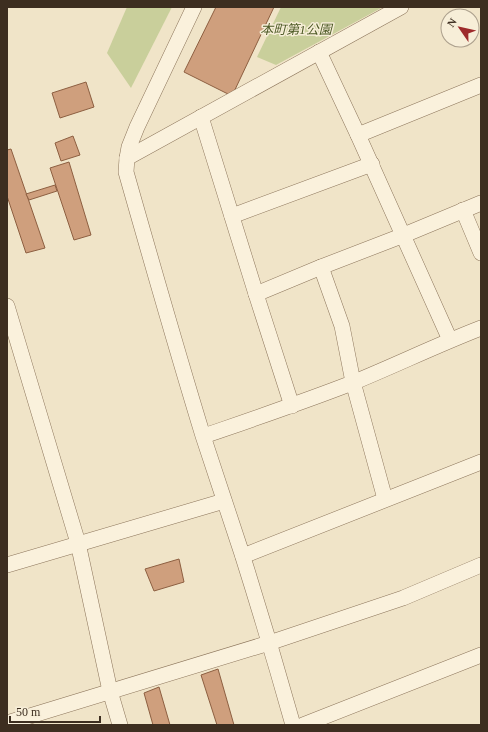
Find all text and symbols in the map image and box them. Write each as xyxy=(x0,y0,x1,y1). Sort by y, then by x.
north arrow xyxy=(440,8,480,48)
text: N xyxy=(445,16,459,29)
park label: 本町第1公園 xyxy=(260,22,334,37)
scale bar xyxy=(10,698,100,724)
text: 50 m xyxy=(16,705,41,719)

